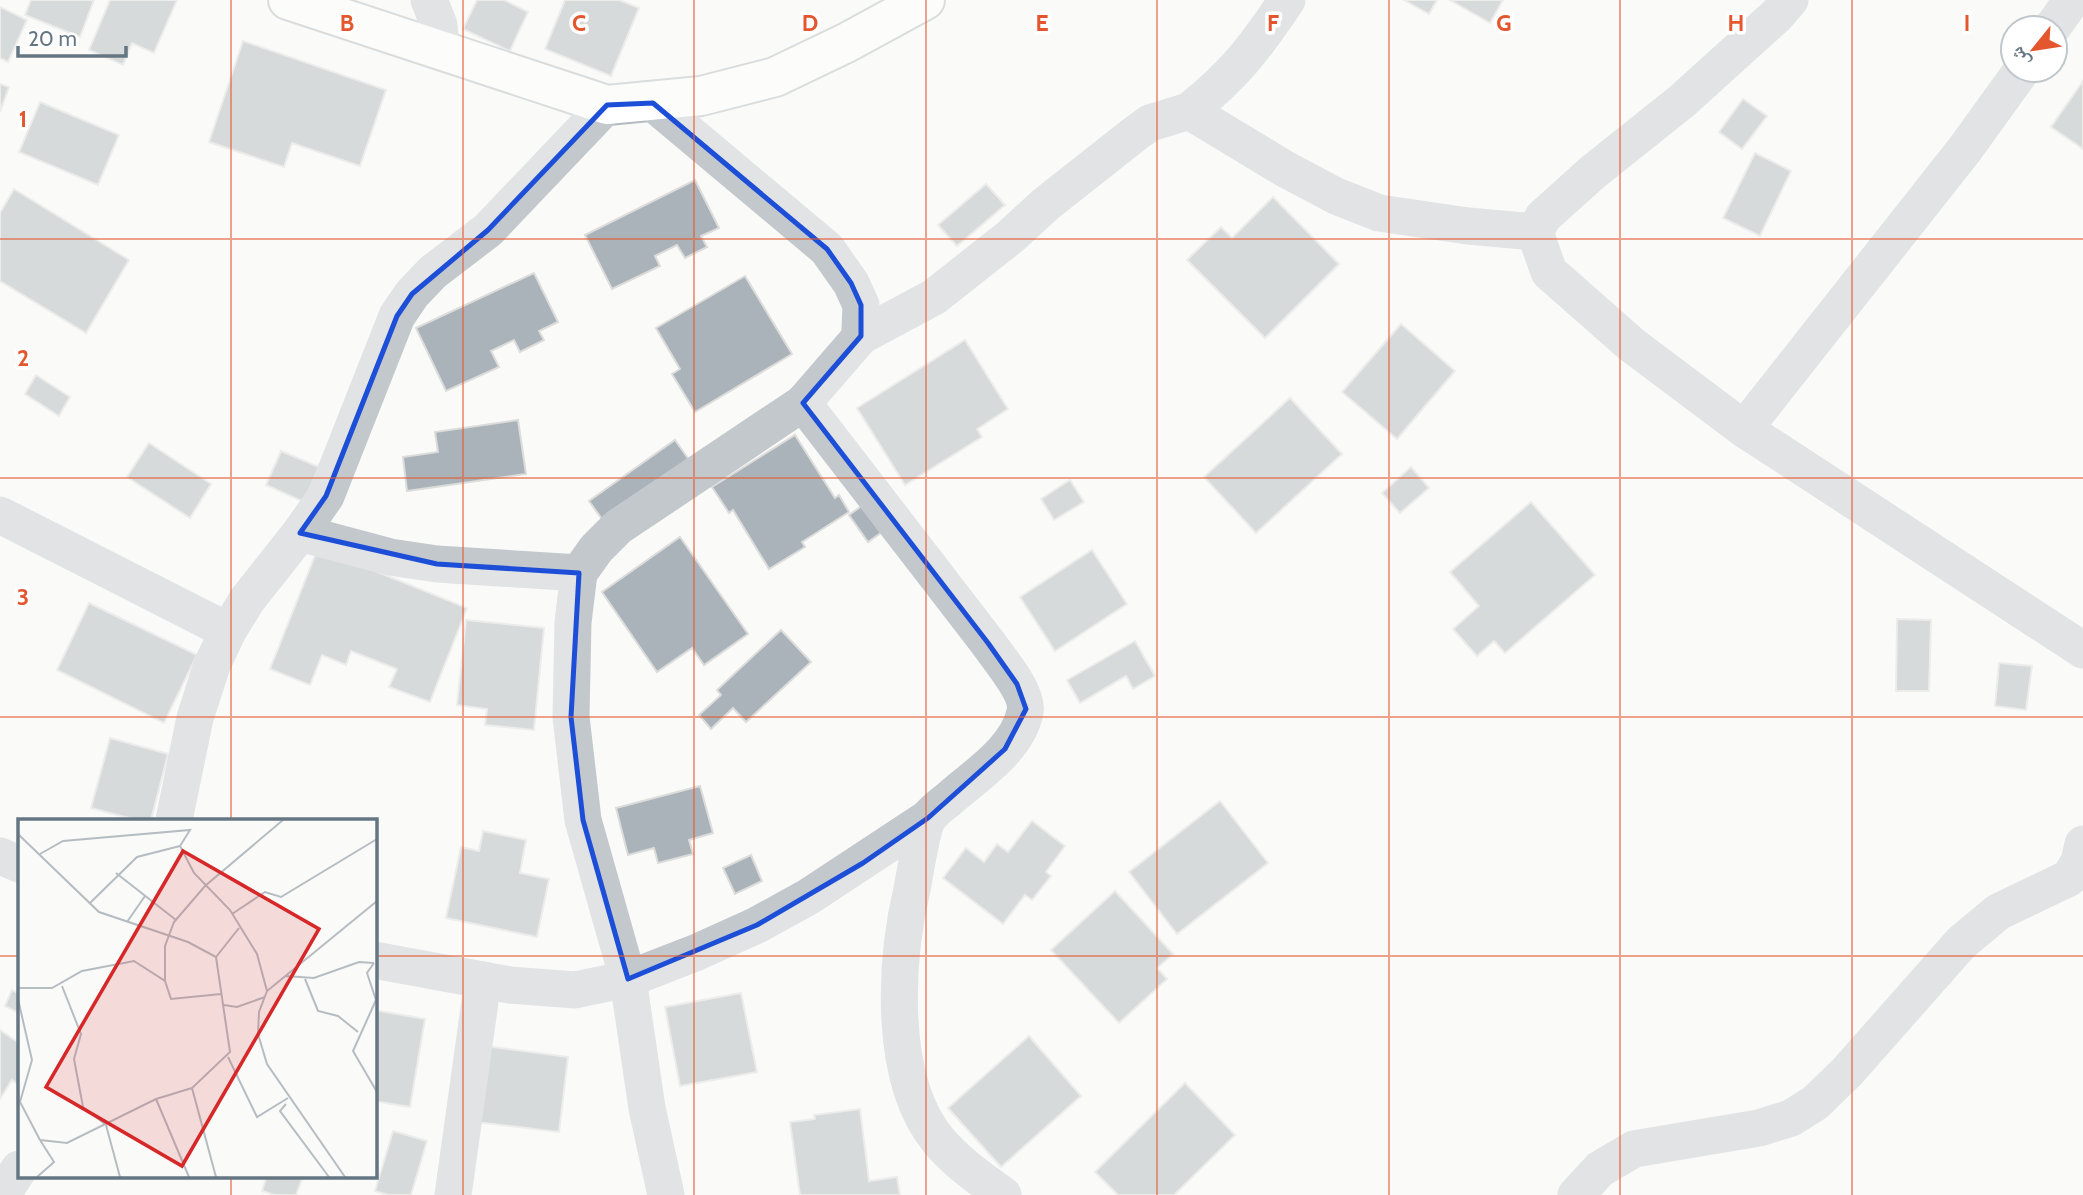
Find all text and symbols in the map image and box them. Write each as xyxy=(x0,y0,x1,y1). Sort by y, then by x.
text: B xyxy=(340,9,354,37)
text: C xyxy=(572,9,586,37)
text: D xyxy=(802,9,818,37)
text: E xyxy=(1035,9,1049,37)
text: F xyxy=(1267,9,1279,37)
text: G xyxy=(1496,9,1512,37)
text: H xyxy=(1728,9,1744,37)
text: I xyxy=(1964,9,1970,37)
scale bar xyxy=(18,14,126,58)
north arrow xyxy=(1999,14,2069,84)
text: 20 m xyxy=(28,26,77,51)
text: ش xyxy=(2005,43,2035,72)
text: 1 xyxy=(19,105,27,133)
text: 2 xyxy=(17,344,29,372)
text: 3 xyxy=(17,583,29,611)
inset map xyxy=(18,819,376,1178)

